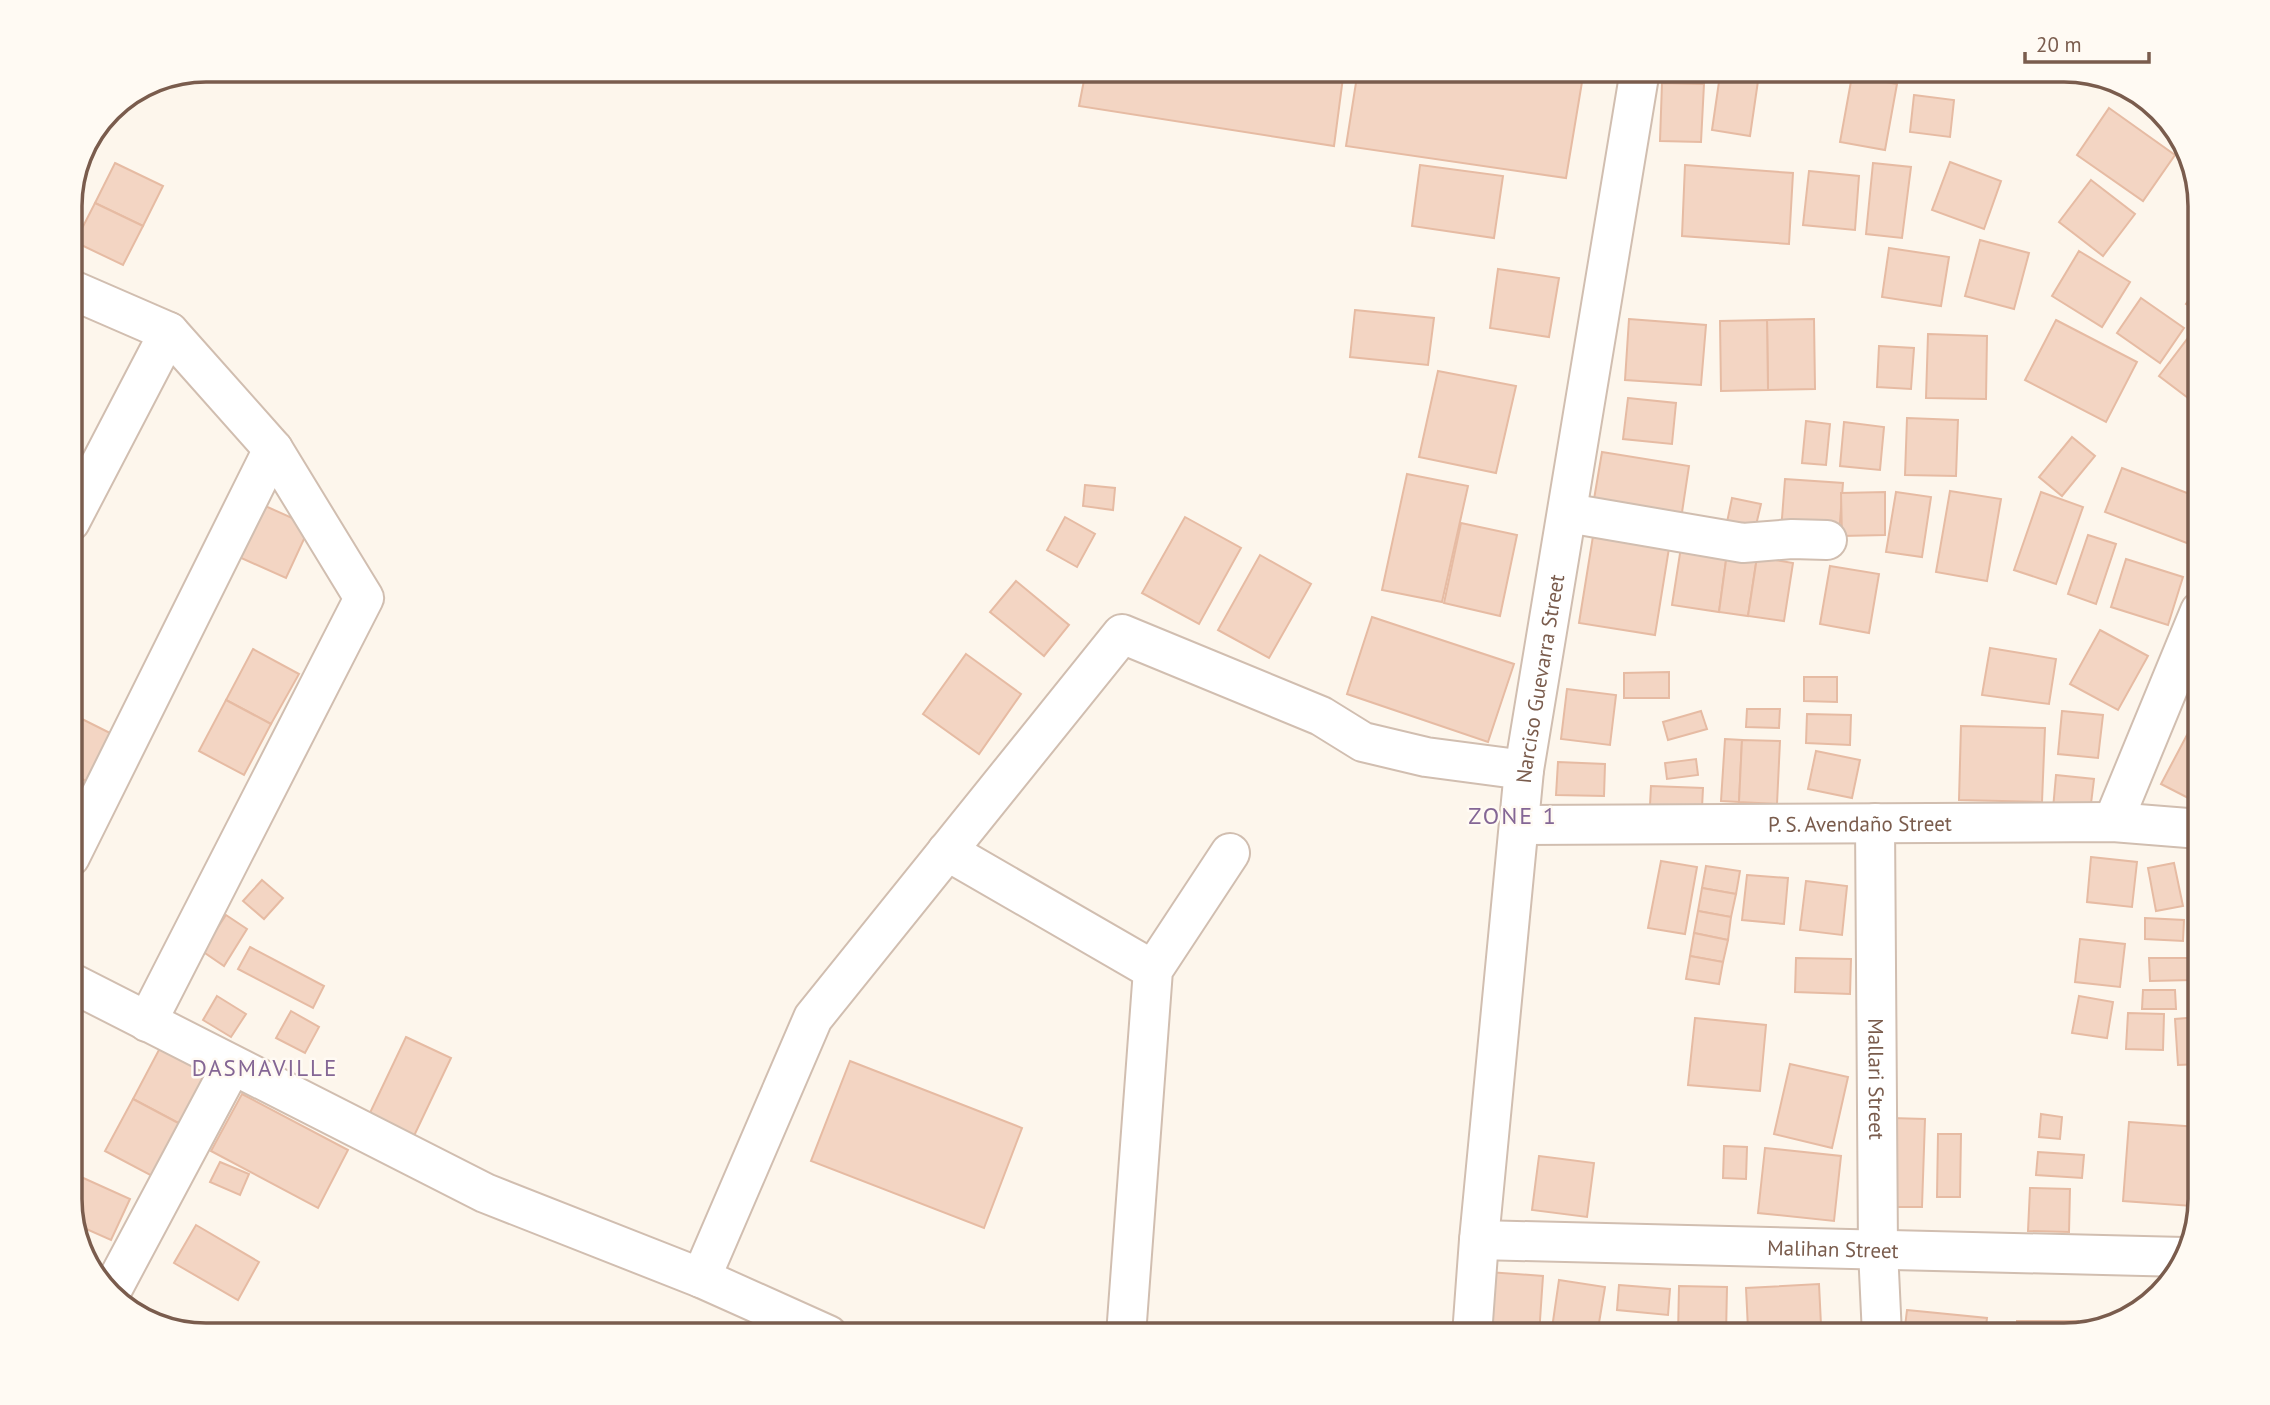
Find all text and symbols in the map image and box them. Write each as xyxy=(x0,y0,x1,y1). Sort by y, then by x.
scale bar xyxy=(2025,21,2149,65)
text: 20 m xyxy=(2036,31,2082,58)
street label: Narciso Guevarra Street xyxy=(1509,572,1570,784)
district label: ZONE 1 xyxy=(1468,800,1558,831)
street label: P. S. Avendaño Street xyxy=(1768,809,1952,837)
street label: Mallari Street xyxy=(1863,1018,1891,1140)
district label: DASMAVILLE xyxy=(192,1053,338,1082)
street label: Malihan Street xyxy=(1767,1233,1899,1264)

